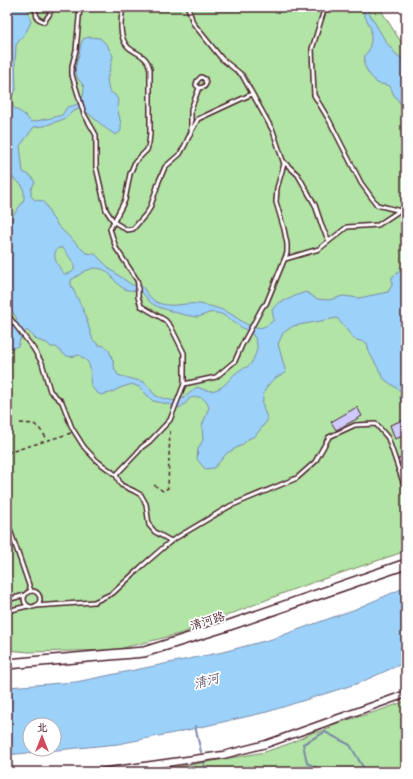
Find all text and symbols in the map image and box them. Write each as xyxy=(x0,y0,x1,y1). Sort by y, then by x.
street label: 清河路 xyxy=(187,606,227,634)
water label: 清河 xyxy=(191,667,223,693)
north arrow xyxy=(22,717,62,757)
text: 北 xyxy=(37,718,48,735)

